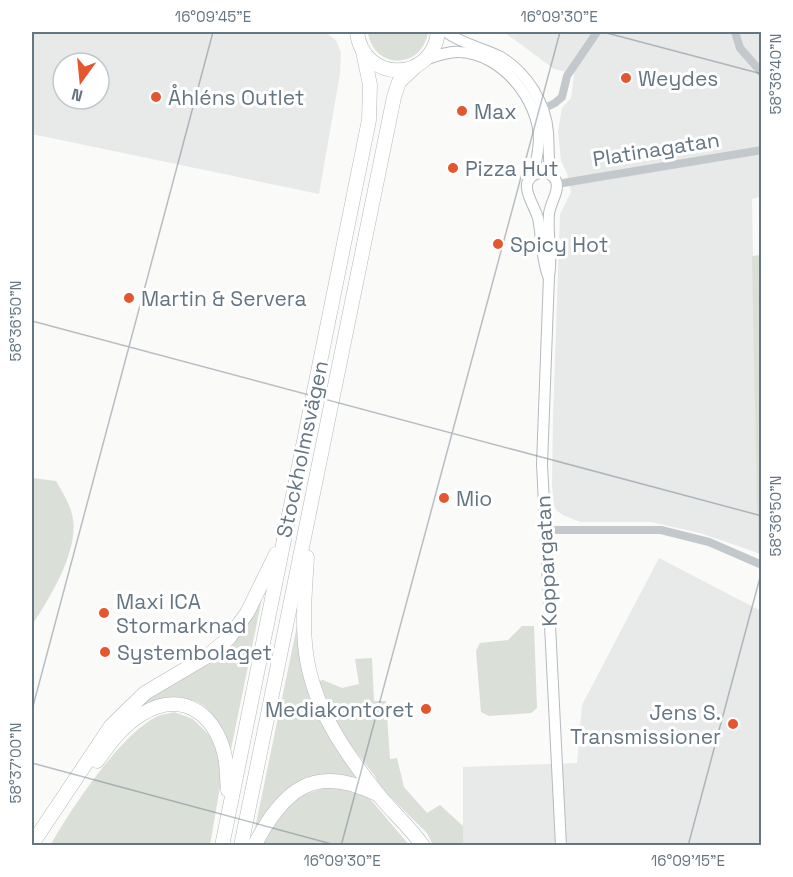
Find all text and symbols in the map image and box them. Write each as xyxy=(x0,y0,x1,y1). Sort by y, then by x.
text: 16°09'45"E xyxy=(175,7,251,26)
text: 16°09'30"E xyxy=(520,7,598,26)
text: 58°36'40"N xyxy=(766,34,785,114)
north arrow xyxy=(51,51,111,111)
place label: Weydes xyxy=(638,65,718,92)
marker: Weydes xyxy=(619,71,633,85)
text: N xyxy=(69,83,85,107)
place label: Åhléns Outlet xyxy=(168,84,304,111)
marker: Åhléns Outlet xyxy=(149,90,163,104)
place label: Max xyxy=(474,98,517,125)
marker: Max xyxy=(455,104,469,118)
street label: Platinagatan xyxy=(591,126,721,172)
place label: Pizza Hut xyxy=(465,155,558,182)
marker: Pizza Hut xyxy=(446,161,460,175)
place label: Spicy Hot xyxy=(510,231,608,258)
marker: Spicy Hot xyxy=(491,237,505,251)
text: 58°36'50"N xyxy=(6,281,25,362)
place label: Martin & Servera xyxy=(141,285,306,312)
marker: Martin & Servera xyxy=(122,291,136,305)
street label: Stockholmsvägen xyxy=(270,358,334,540)
text: 58°36'50"N xyxy=(766,476,785,557)
place label: Mio xyxy=(456,485,492,512)
marker: Mio xyxy=(437,491,451,505)
street label: Koppargatan xyxy=(529,495,563,627)
place label: Maxi ICA Stormarknad xyxy=(116,588,247,639)
marker: Maxi ICA Stormarknad xyxy=(97,606,111,620)
place label: Systembolaget xyxy=(117,639,272,666)
marker: Systembolaget xyxy=(98,645,112,659)
place label: Mediakontoret xyxy=(265,696,414,723)
place label: Jens S. Transmissioner xyxy=(570,699,721,750)
marker: Mediakontoret xyxy=(419,702,433,716)
marker: Jens S. Transmissioner xyxy=(726,717,740,731)
text: 58°37'00"N xyxy=(6,723,25,803)
text: 16°09'30"E xyxy=(303,851,381,870)
text: 16°09'15"E xyxy=(651,851,725,870)

